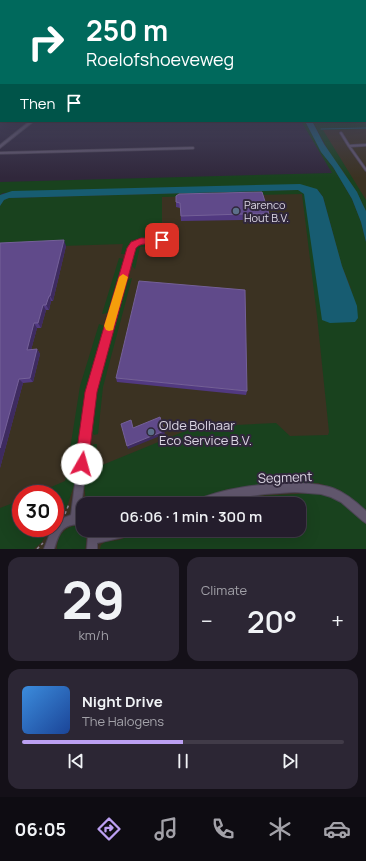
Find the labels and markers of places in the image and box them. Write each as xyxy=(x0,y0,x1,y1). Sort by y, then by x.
place label: Parenco Hout B.V. xyxy=(244,197,289,225)
marker: Parenco Hout B.V. xyxy=(231,206,241,216)
pin xyxy=(145,223,179,257)
place label: Olde Bolhaar Eco Service B.V. xyxy=(159,416,252,449)
marker: Olde Bolhaar Eco Service B.V. xyxy=(146,427,156,437)

